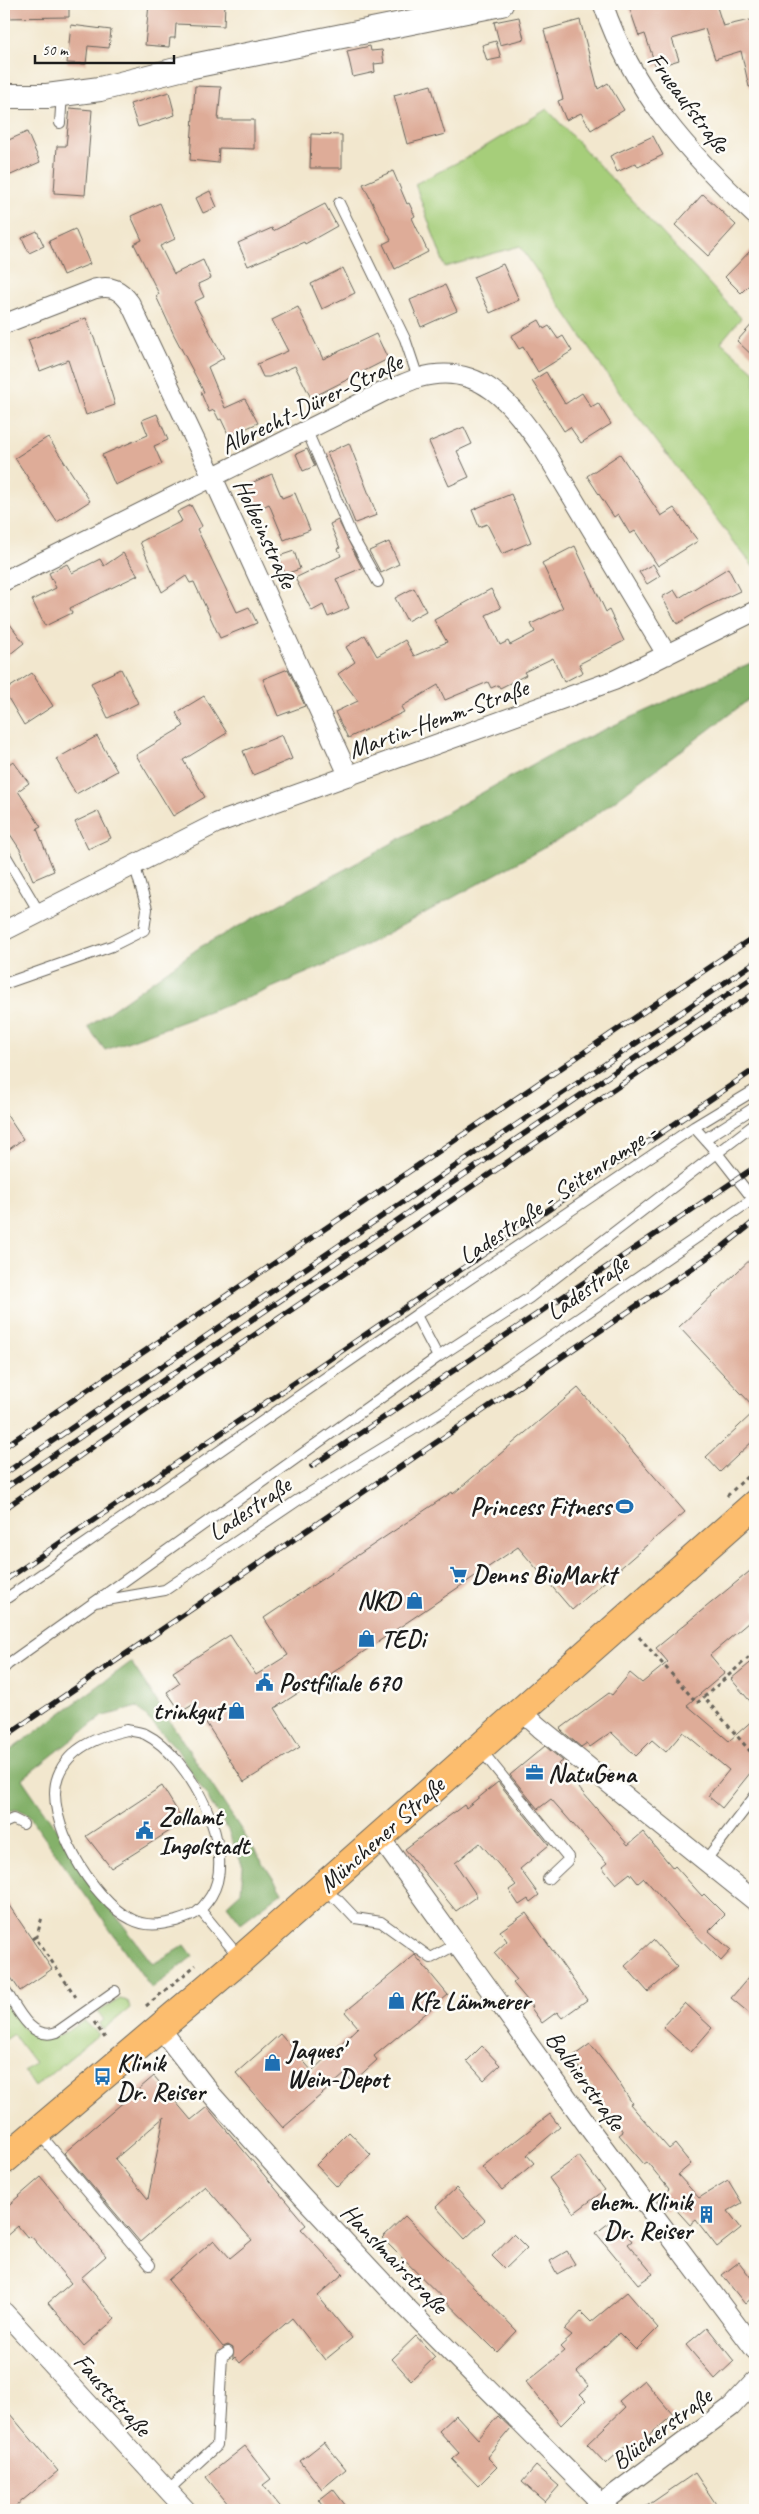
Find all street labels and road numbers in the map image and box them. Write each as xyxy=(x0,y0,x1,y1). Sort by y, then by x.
street label: Frueaufstraße xyxy=(640,46,738,161)
street label: Albrecht-Dürer-Straße xyxy=(215,345,409,462)
street label: Holbeinstraße xyxy=(226,474,305,595)
street label: Martin-Hemm-Straße xyxy=(344,671,534,766)
street label: Ladestraße - Seitenrampe - xyxy=(453,1115,663,1272)
street label: Ladestraße xyxy=(540,1247,637,1328)
street label: Ladestraße xyxy=(202,1468,299,1548)
street label: Münchener Straße xyxy=(312,1768,453,1900)
street label: Balbierstraße xyxy=(538,2024,633,2138)
street label: Hanslmairstraße xyxy=(334,2197,456,2322)
street label: Fauststraße xyxy=(66,2346,159,2445)
street label: Blücherstraße xyxy=(605,2379,720,2477)

